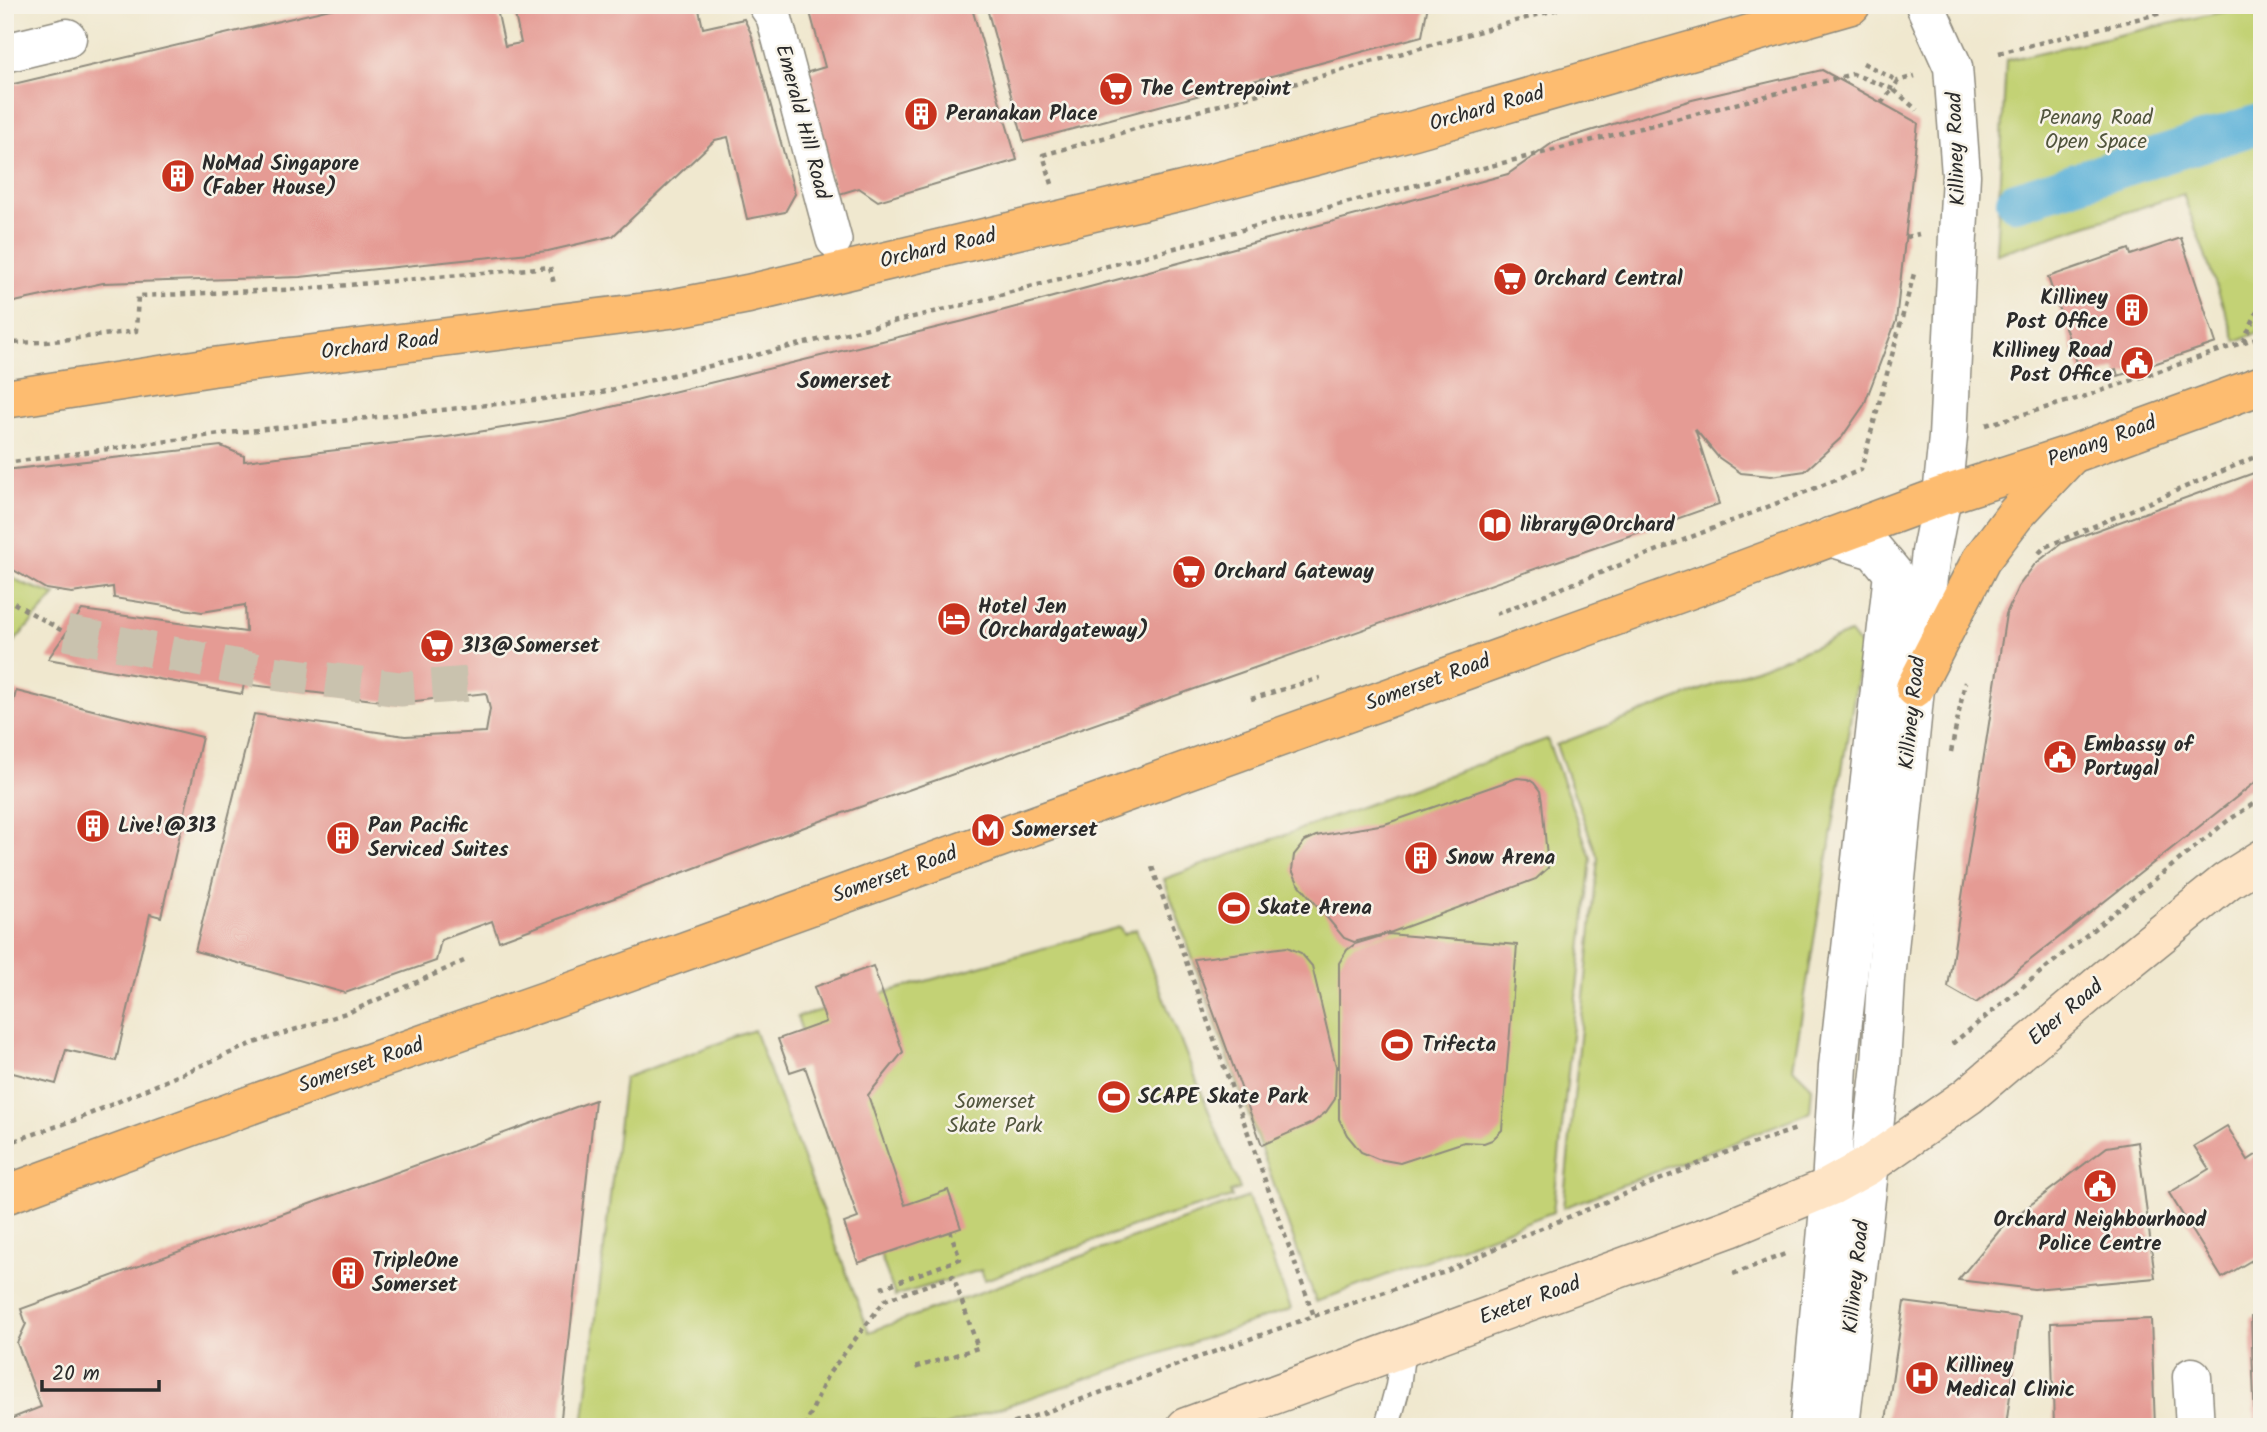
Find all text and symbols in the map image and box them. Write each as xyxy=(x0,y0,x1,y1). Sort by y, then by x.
street label: Emerald Hill Road xyxy=(765,41,839,204)
supermarket icon: The Centrepoint xyxy=(1097,70,1135,108)
place label: The Centrepoint xyxy=(1140,73,1292,106)
street label: Orchard Road xyxy=(1426,77,1549,141)
street label: Killiney Road xyxy=(1939,91,1975,206)
building icon: Peranakan Place xyxy=(902,95,940,133)
place label: Peranakan Place xyxy=(946,98,1098,131)
park label: Penang Road Open Space xyxy=(2039,102,2153,159)
place label: NoMad Singapore (Faber House) xyxy=(202,148,359,205)
building icon: NoMad Singapore (Faber House) xyxy=(159,157,197,195)
street label: Orchard Road xyxy=(877,220,1000,278)
supermarket icon: Orchard Central xyxy=(1491,260,1529,298)
place label: Orchard Central xyxy=(1534,263,1683,296)
place label: Killiney Post Office xyxy=(2006,282,2108,339)
building icon: Killiney Post Office xyxy=(2113,291,2151,329)
street label: Orchard Road xyxy=(319,322,441,370)
place label: Killiney Road Post Office xyxy=(1992,335,2113,392)
public building icon: Killiney Road Post Office xyxy=(2118,344,2156,382)
district label: Somerset xyxy=(797,364,892,400)
street label: Penang Road xyxy=(2043,407,2161,477)
library icon: library@Orchard xyxy=(1476,506,1514,544)
place label: library@Orchard xyxy=(1520,509,1675,542)
supermarket icon: Orchard Gateway xyxy=(1170,553,1208,591)
place label: Orchard Gateway xyxy=(1214,556,1374,589)
place label: Hotel Jen (Orchardgateway) xyxy=(978,591,1149,648)
hotel icon: Hotel Jen (Orchardgateway) xyxy=(935,600,973,638)
supermarket icon: 313@Somerset xyxy=(418,627,456,665)
place label: 313@Somerset xyxy=(461,630,600,663)
street label: Somerset Road xyxy=(1361,645,1496,721)
street label: Killiney Road xyxy=(1891,654,1935,771)
place label: Embassy of Portugal xyxy=(2084,729,2195,786)
public building icon: Embassy of Portugal xyxy=(2041,738,2079,776)
building icon: Live!@313 xyxy=(74,807,112,845)
place label: Live!@313 xyxy=(118,810,217,843)
place label: Pan Pacific Serviced Suites xyxy=(368,810,509,867)
metro station icon: Somerset xyxy=(969,811,1007,849)
place label: Somerset xyxy=(1012,814,1098,847)
building icon: Pan Pacific Serviced Suites xyxy=(324,819,362,857)
street label: Somerset Road xyxy=(828,837,963,913)
building icon: Snow Arena xyxy=(1402,839,1440,877)
place label: Snow Arena xyxy=(1446,842,1556,875)
sports icon: Skate Arena xyxy=(1215,889,1253,927)
place label: Skate Arena xyxy=(1258,892,1372,925)
street label: Eber Road xyxy=(2021,971,2112,1055)
sports icon: Trifecta xyxy=(1378,1026,1416,1064)
street label: Somerset Road xyxy=(294,1029,429,1103)
place label: Trifecta xyxy=(1422,1029,1497,1062)
sports icon: SCAPE Skate Park xyxy=(1095,1078,1133,1116)
place label: SCAPE Skate Park xyxy=(1138,1081,1308,1114)
park label: Somerset Skate Park xyxy=(948,1086,1043,1143)
public building icon: Orchard Neighbourhood Police Centre xyxy=(2081,1167,2119,1205)
place label: Orchard Neighbourhood Police Centre xyxy=(1994,1204,2207,1261)
street label: Killiney Road xyxy=(1835,1218,1879,1335)
place label: TripleOne Somerset xyxy=(372,1245,459,1302)
building icon: TripleOne Somerset xyxy=(329,1254,367,1292)
street label: Exeter Road xyxy=(1475,1267,1586,1335)
scale bar xyxy=(42,1348,159,1392)
place label: Killiney Medical Clinic xyxy=(1946,1350,2075,1407)
text: 20 m xyxy=(52,1358,100,1391)
hospital icon: Killiney Medical Clinic xyxy=(1903,1359,1941,1397)

